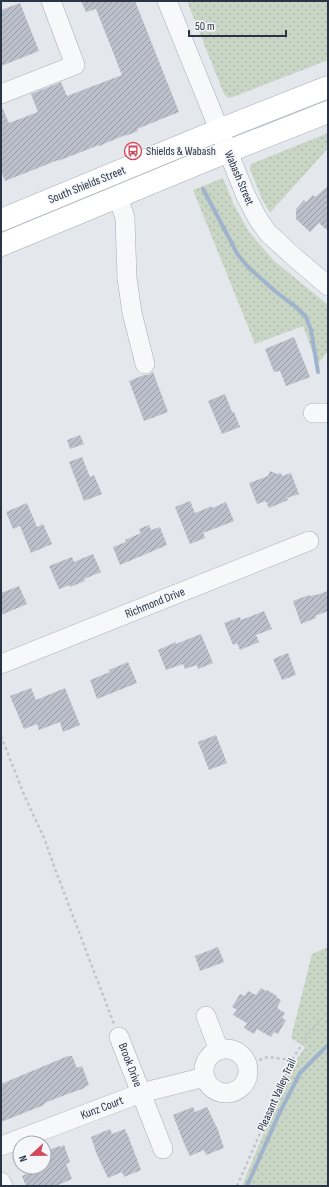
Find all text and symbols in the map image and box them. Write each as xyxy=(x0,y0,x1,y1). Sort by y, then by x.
scale bar xyxy=(189,12,286,38)
text: 50 m xyxy=(195,19,215,34)
bus stop icon: Shields & Wabash xyxy=(123,141,143,161)
place label: Shields & Wabash xyxy=(146,144,216,159)
street label: Wabash Street xyxy=(221,148,257,208)
street label: South Shields Street xyxy=(46,163,128,207)
street label: Richmond Drive xyxy=(123,584,187,622)
street label: Brook Drive xyxy=(115,1041,145,1089)
street label: Pleasant Valley Trail xyxy=(254,1056,300,1134)
street label: Kunz Court xyxy=(78,1093,126,1123)
north arrow xyxy=(12,1135,52,1175)
text: N xyxy=(16,1153,30,1164)

